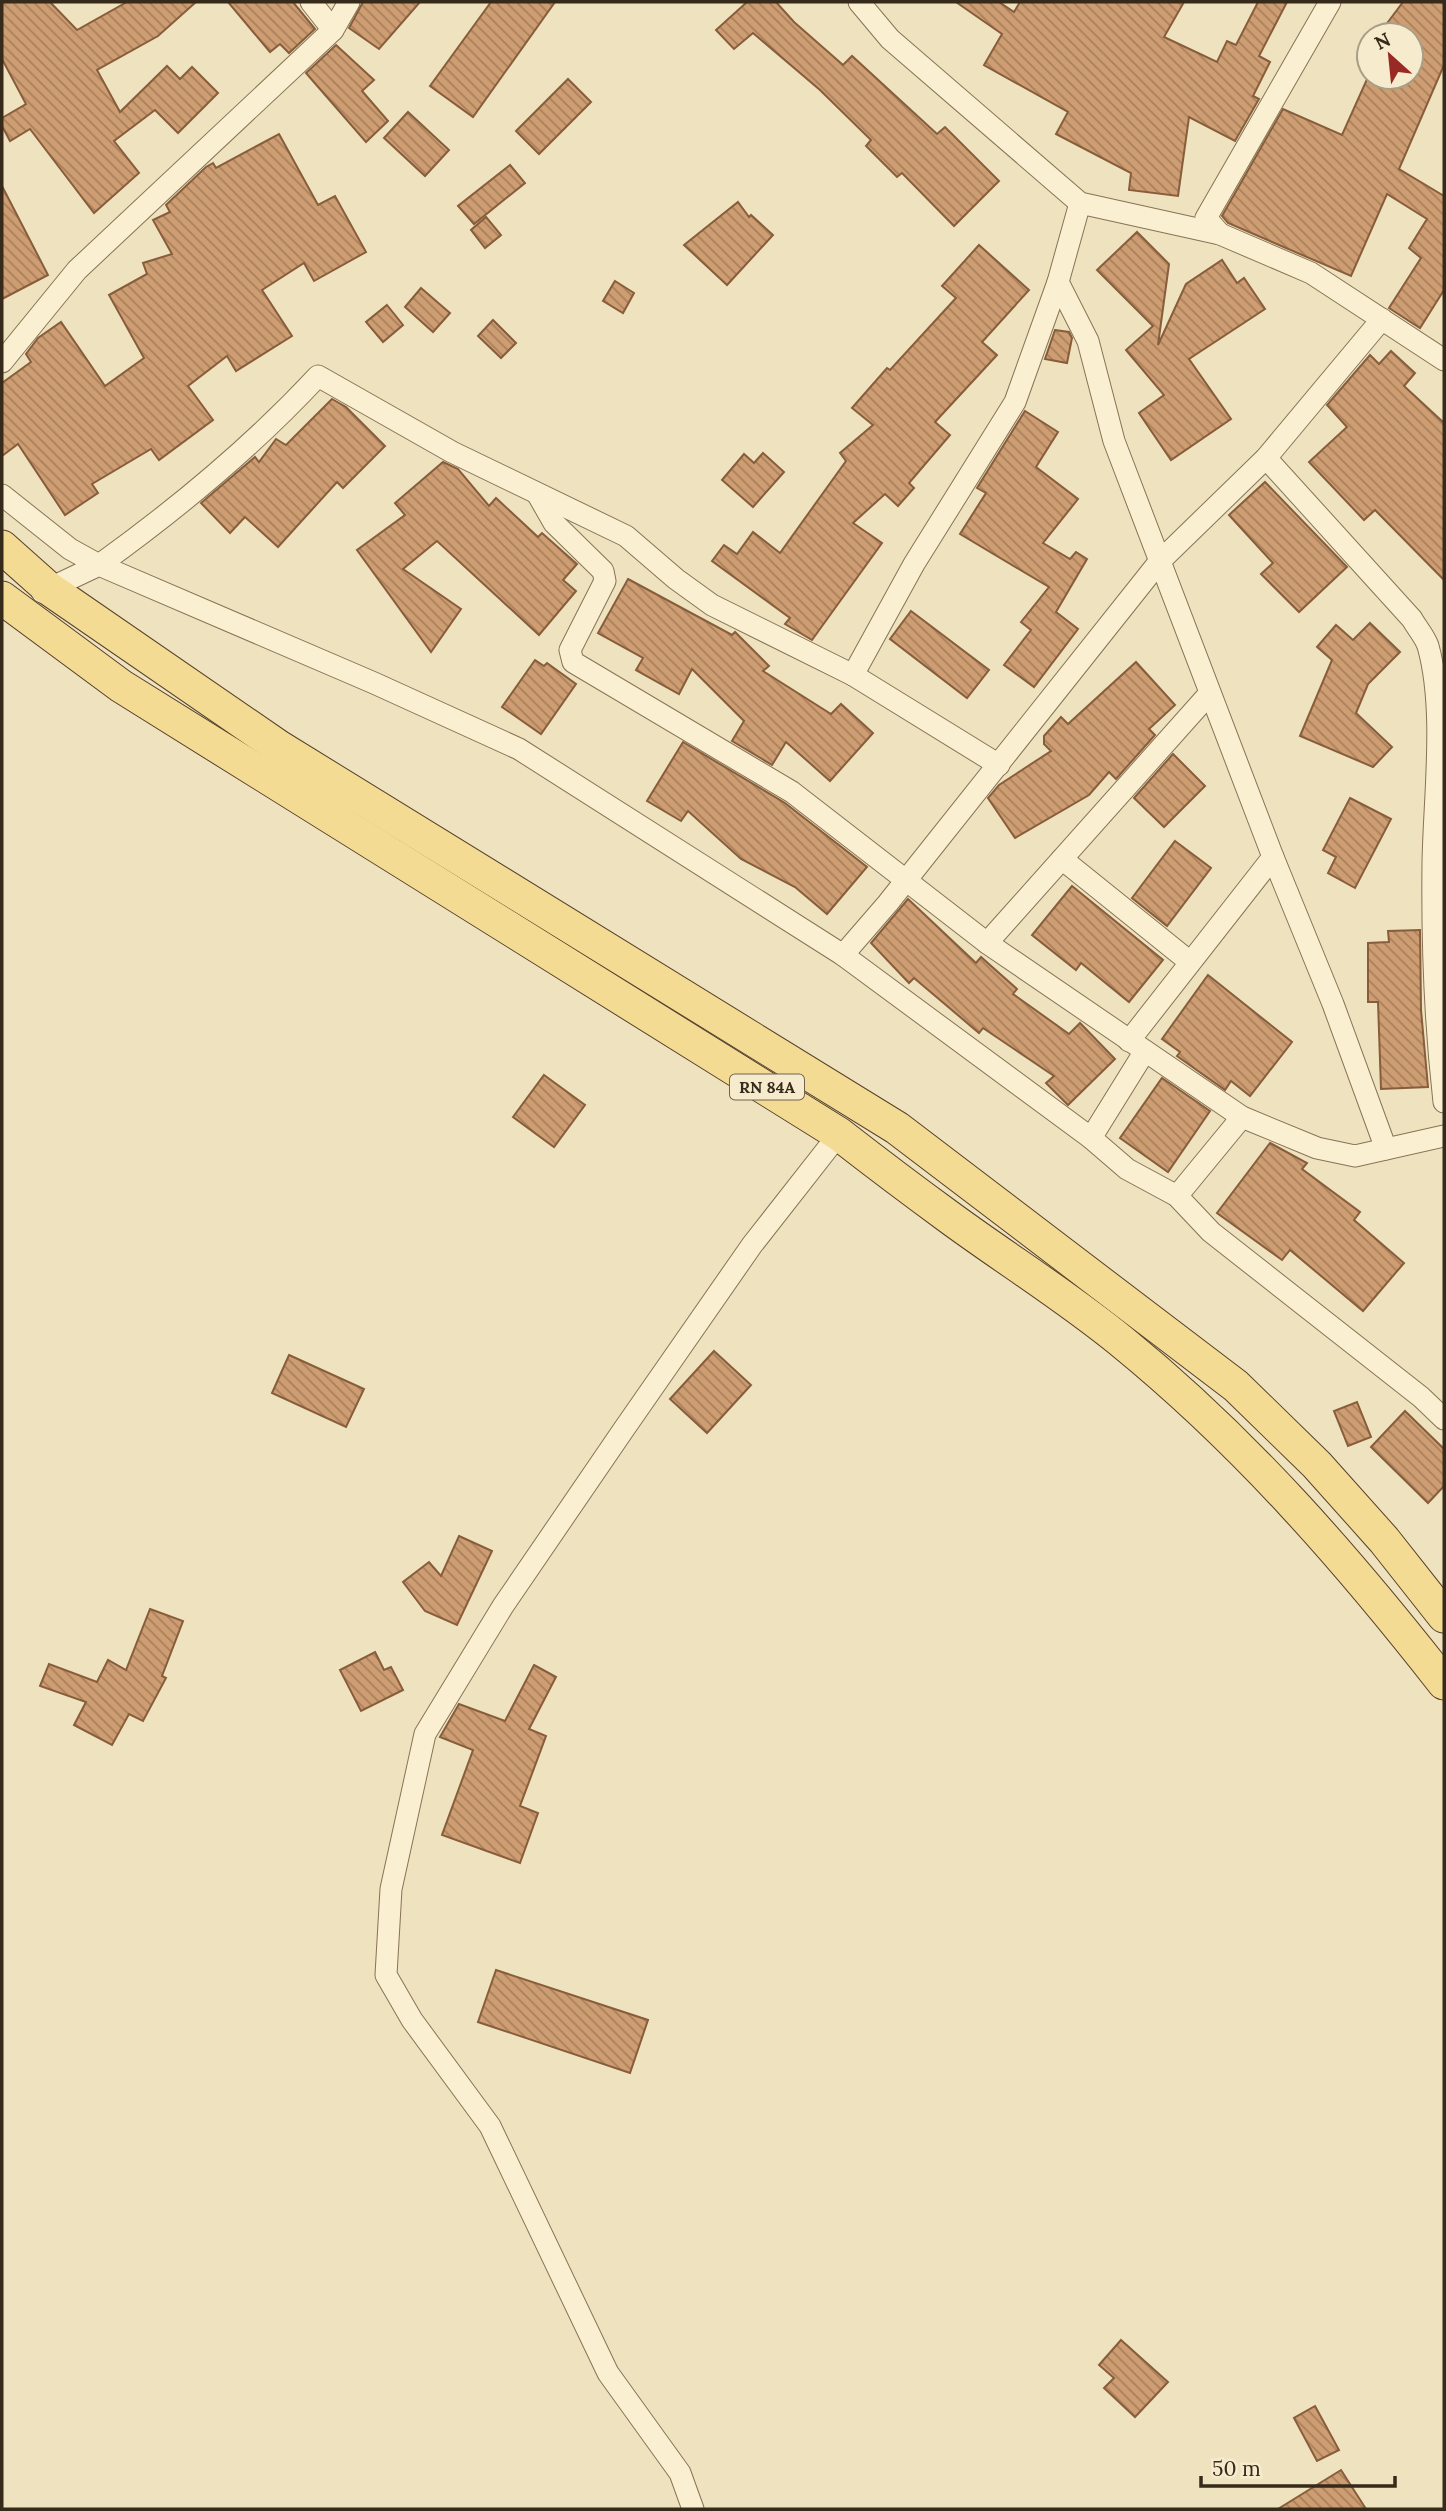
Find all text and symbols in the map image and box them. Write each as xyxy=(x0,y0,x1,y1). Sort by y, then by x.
north arrow xyxy=(1355,21,1425,91)
text: N xyxy=(1370,27,1395,55)
road number: RN 84A xyxy=(730,1074,804,1100)
scale bar xyxy=(1201,2444,1395,2488)
text: 50 m xyxy=(1212,2455,1261,2482)

